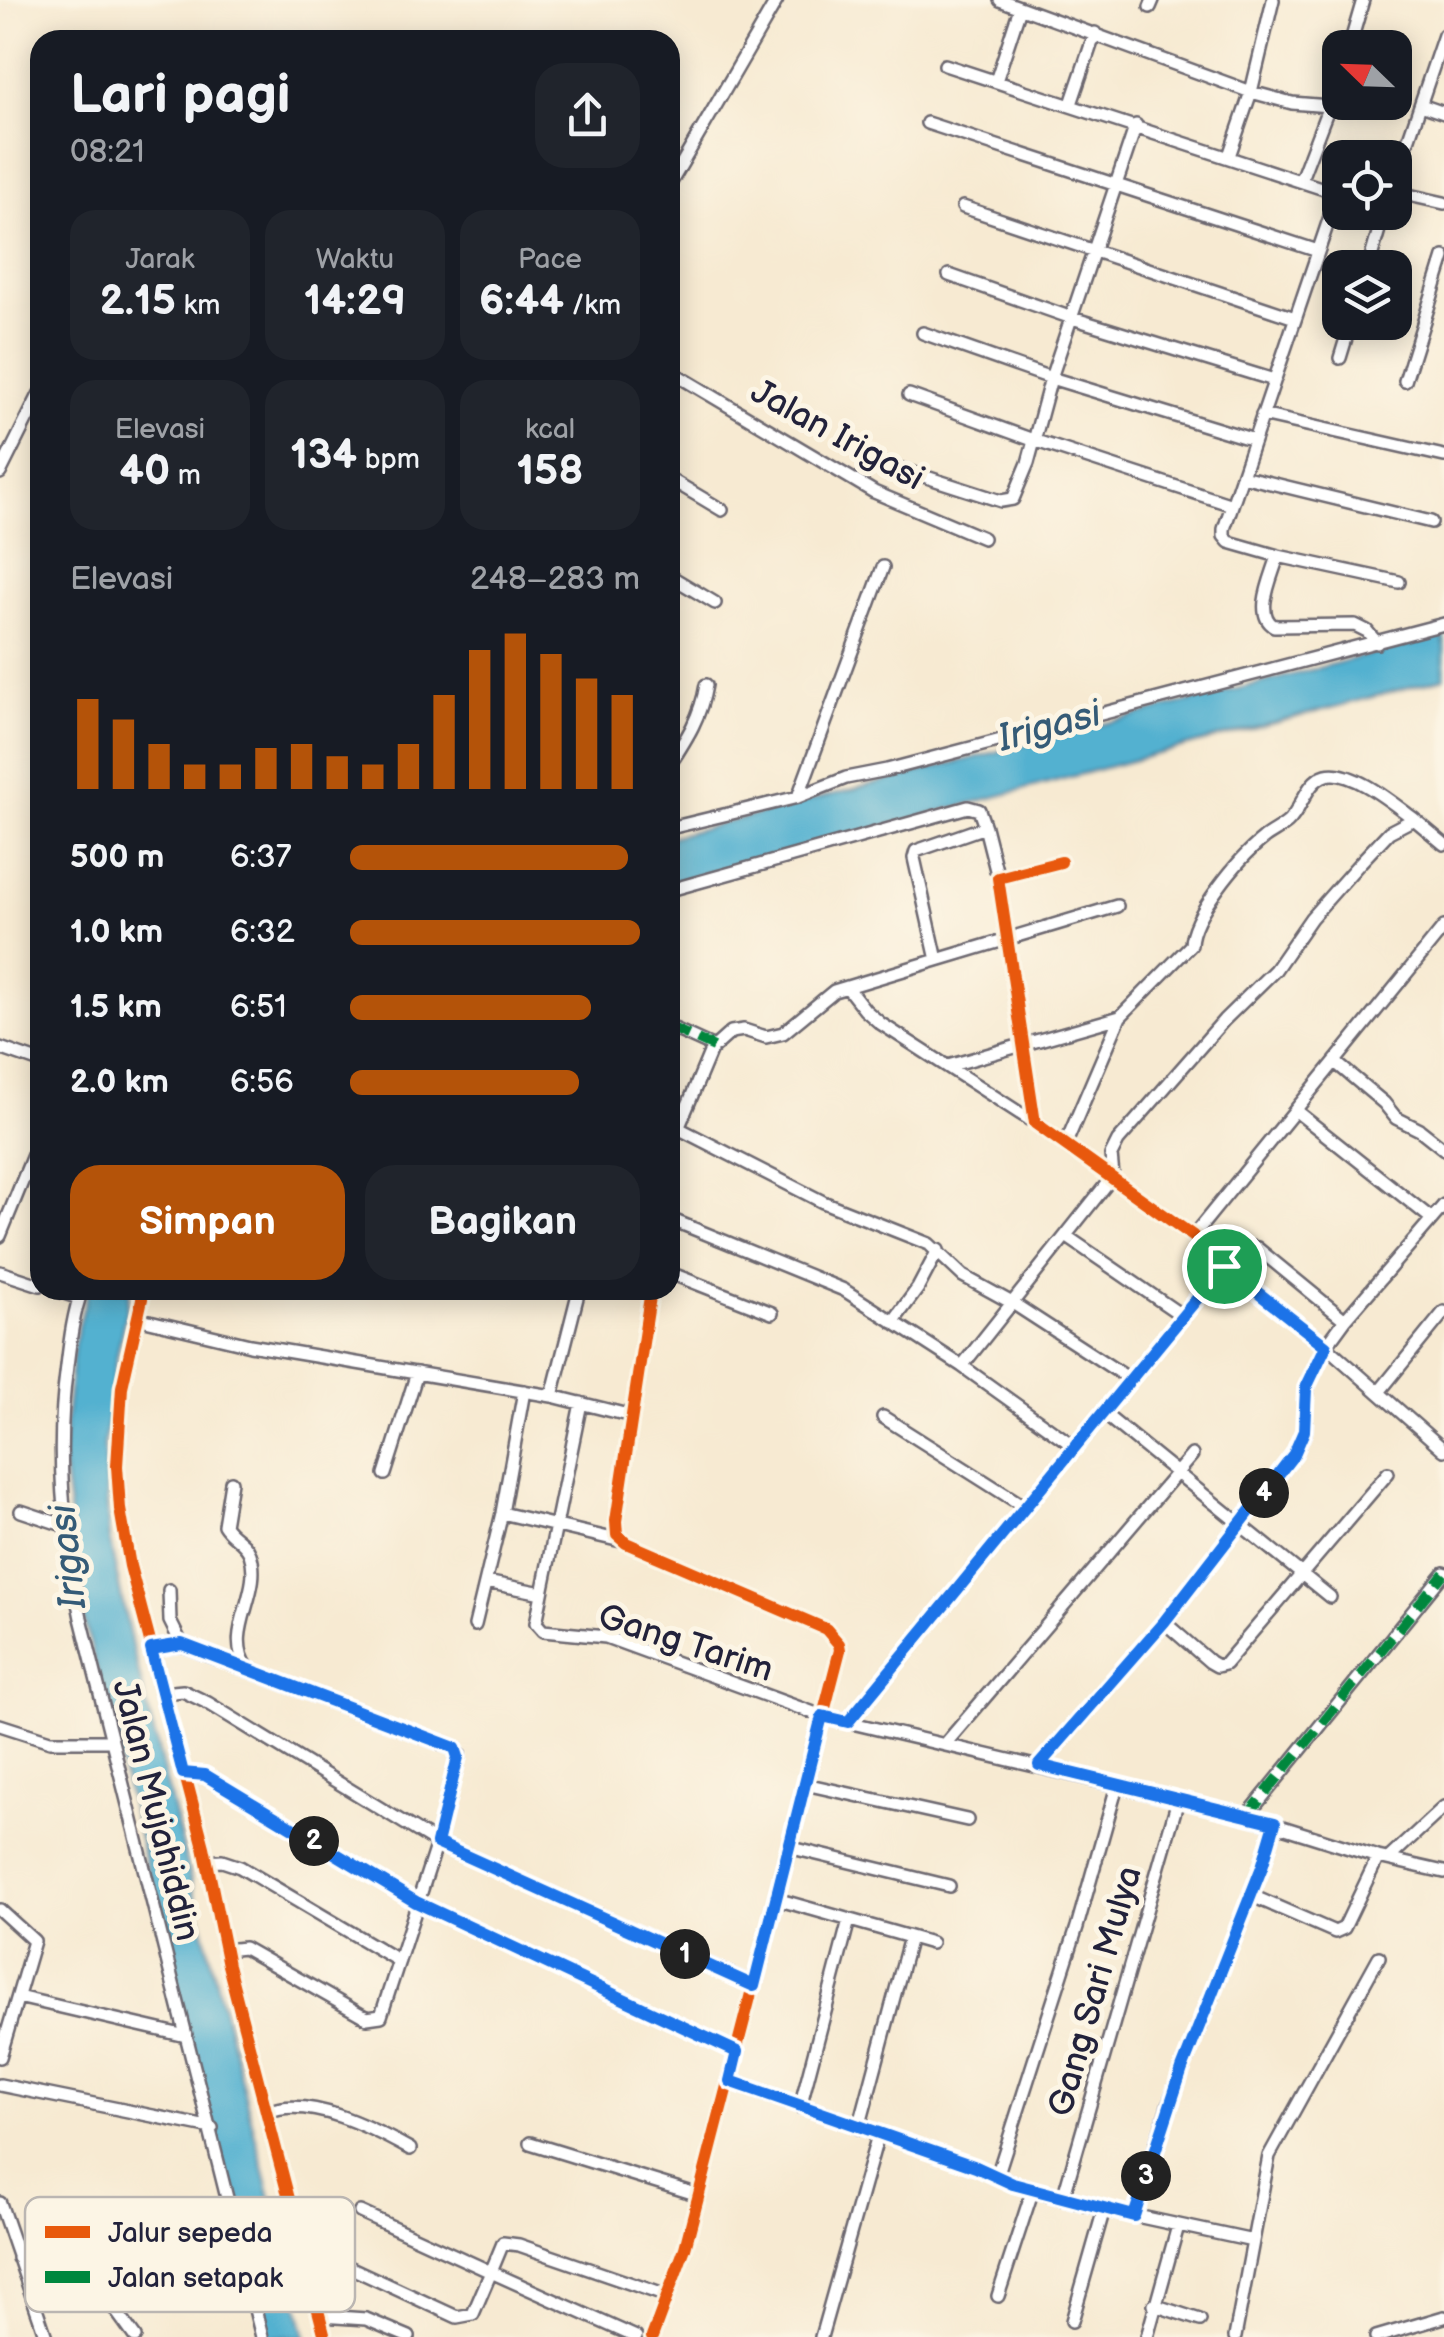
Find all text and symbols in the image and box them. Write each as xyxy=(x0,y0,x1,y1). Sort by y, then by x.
north arrow xyxy=(1322,30,1412,120)
map controls xyxy=(1322,30,1412,340)
text: Lari pagi xyxy=(70,62,290,129)
button: share xyxy=(535,63,640,168)
text: 08:21 xyxy=(70,133,145,172)
button: locate xyxy=(1322,140,1412,230)
text: Jarak xyxy=(125,243,195,276)
text: Waktu xyxy=(316,243,394,276)
text: Pace xyxy=(518,243,582,276)
button: layers xyxy=(1322,250,1412,340)
text: 2.15 xyxy=(100,276,176,327)
text: 14:29 xyxy=(304,276,406,327)
text: 6:44 xyxy=(479,276,564,327)
text: km xyxy=(176,289,220,322)
text: /km xyxy=(564,289,621,322)
street label: Jalan Irigasi xyxy=(743,370,931,500)
text: Elevasi xyxy=(115,413,205,446)
text: kcal xyxy=(525,413,575,446)
text: 134 xyxy=(290,430,357,481)
text: bpm xyxy=(357,443,420,476)
text: 40 xyxy=(119,446,170,497)
text: 158 xyxy=(516,446,584,497)
text: m xyxy=(170,459,201,492)
text: Elevasi xyxy=(70,560,173,599)
text: 248–283 m xyxy=(470,560,640,599)
water label: Irigasi xyxy=(992,691,1107,762)
text: 500 m xyxy=(70,838,164,877)
text: 6:37 xyxy=(230,838,291,877)
text: 1.0 km xyxy=(70,913,163,952)
text: 6:32 xyxy=(230,913,295,952)
text: 1.5 km xyxy=(70,988,162,1027)
text: 6:51 xyxy=(230,988,287,1027)
text: 2.0 km xyxy=(70,1063,169,1102)
text: 6:56 xyxy=(230,1063,294,1102)
button: Simpan xyxy=(70,1165,345,1280)
button: Bagikan xyxy=(365,1165,640,1280)
pin xyxy=(1182,1224,1267,1309)
icon: arrive xyxy=(1197,1239,1252,1294)
pin: 4 xyxy=(1239,1468,1289,1518)
text: 4 xyxy=(1256,1476,1272,1509)
water label: Irigasi xyxy=(41,1501,96,1612)
street label: Gang Tarim xyxy=(593,1595,778,1692)
street label: Jalan Mujahiddin xyxy=(102,1675,209,1945)
pin: 2 xyxy=(289,1816,339,1866)
text: 2 xyxy=(306,1824,322,1857)
street label: Gang Sari Mulya xyxy=(1039,1861,1152,2121)
pin: 1 xyxy=(660,1929,710,1979)
text: 1 xyxy=(679,1937,691,1970)
pin: 3 xyxy=(1121,2151,1171,2201)
text: 3 xyxy=(1138,2159,1154,2192)
legend xyxy=(25,2197,355,2312)
text: Jalur sepeda xyxy=(108,2217,273,2250)
text: Jalan setapak xyxy=(108,2262,283,2295)

